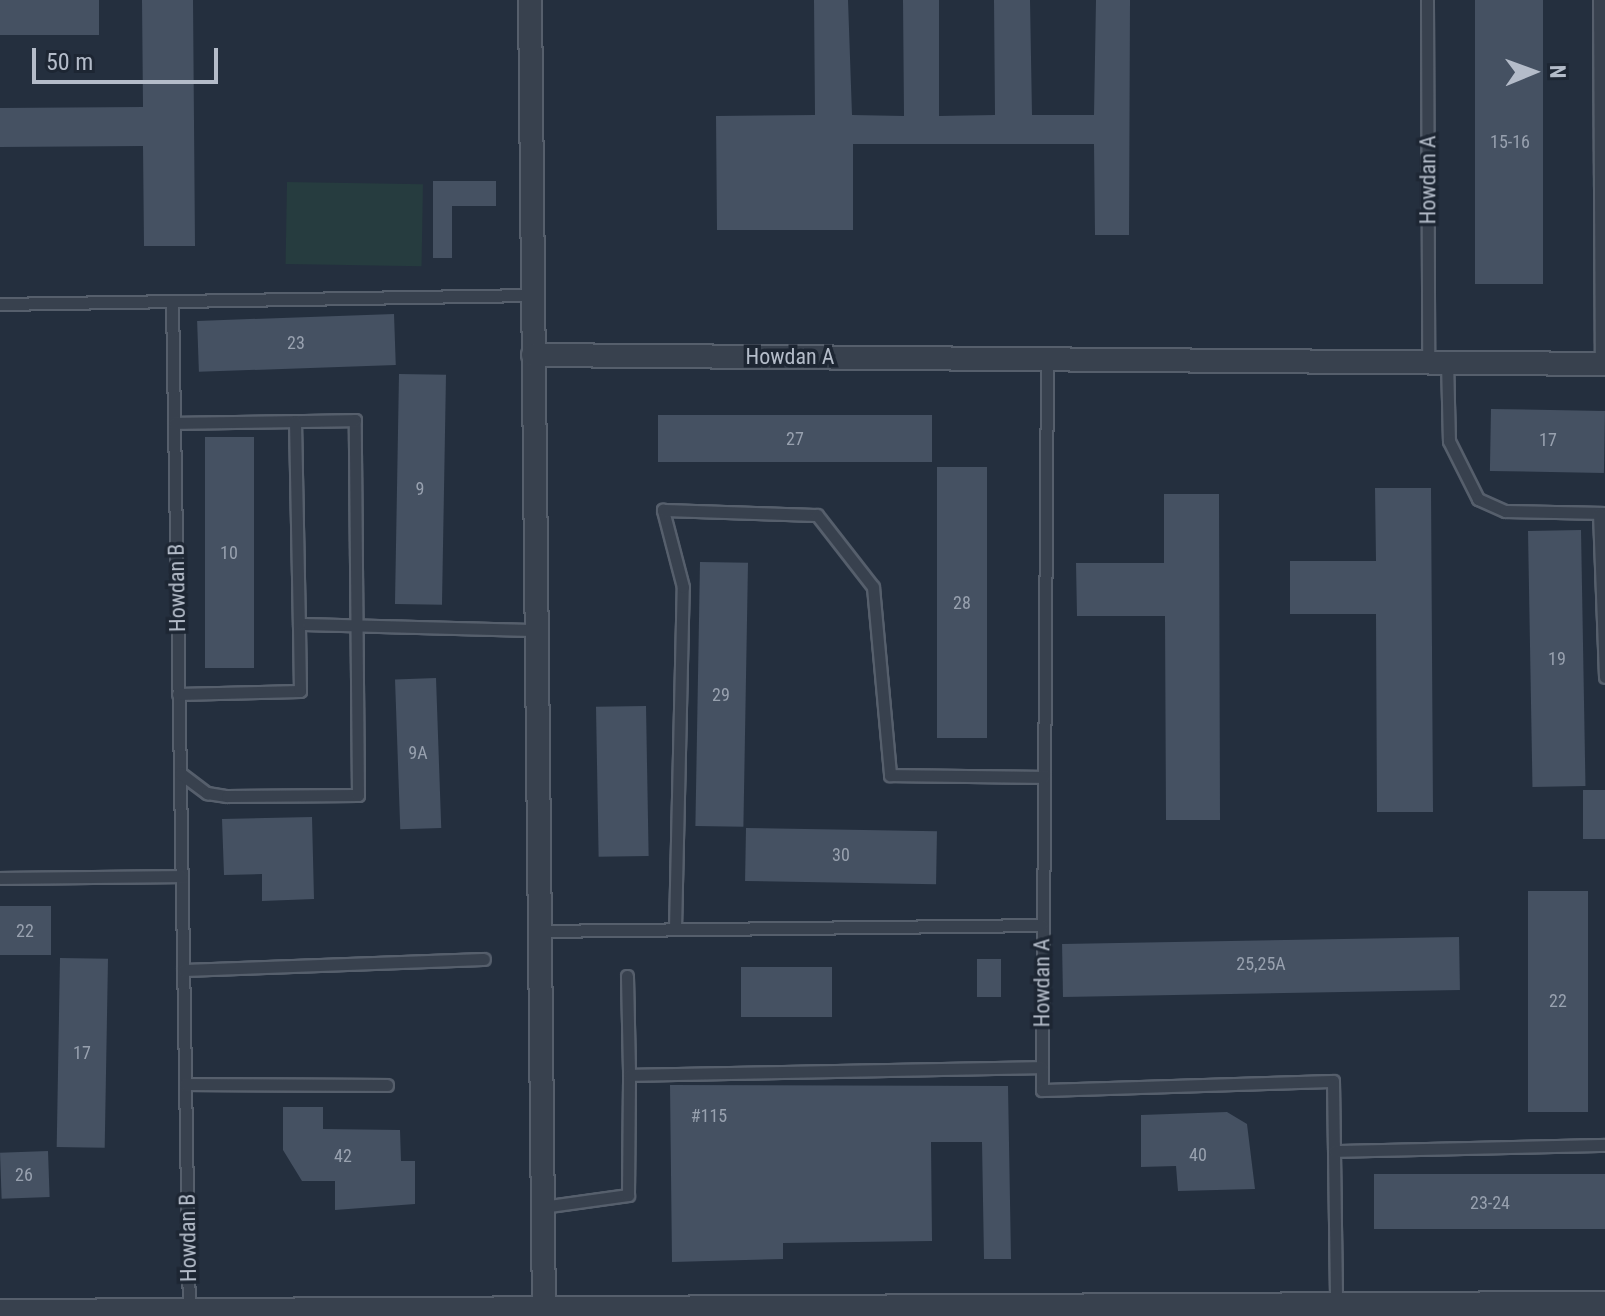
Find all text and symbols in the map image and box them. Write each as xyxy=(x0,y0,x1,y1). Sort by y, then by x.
scale bar xyxy=(36,32,222,82)
north arrow xyxy=(1493,32,1573,112)
text: 50 m xyxy=(46,48,93,76)
text: N xyxy=(1545,65,1570,79)
house number: 15-16 xyxy=(1490,131,1530,153)
street label: Howdan A xyxy=(1415,136,1441,224)
house number: 23 xyxy=(287,332,305,354)
street label: Howdan A xyxy=(746,344,834,370)
house number: 27 xyxy=(786,428,804,450)
house number: 17 xyxy=(1539,429,1557,451)
house number: 9 xyxy=(416,478,424,500)
house number: 10 xyxy=(220,542,238,564)
street label: Howdan B xyxy=(163,544,191,632)
house number: 28 xyxy=(953,592,971,614)
house number: 19 xyxy=(1548,648,1566,670)
house number: 29 xyxy=(712,684,730,706)
house number: 9A xyxy=(408,742,428,764)
house number: 30 xyxy=(832,844,850,866)
house number: 22 xyxy=(16,920,34,942)
street label: Howdan A xyxy=(1029,939,1055,1027)
house number: 25,25A xyxy=(1236,953,1286,975)
house number: 22 xyxy=(1549,990,1567,1012)
house number: 17 xyxy=(73,1042,91,1064)
house number: #115 xyxy=(691,1105,727,1127)
house number: 40 xyxy=(1189,1144,1207,1166)
house number: 42 xyxy=(334,1145,352,1167)
house number: 26 xyxy=(15,1164,33,1186)
house number: 23-24 xyxy=(1470,1192,1510,1214)
street label: Howdan B xyxy=(174,1194,202,1282)

